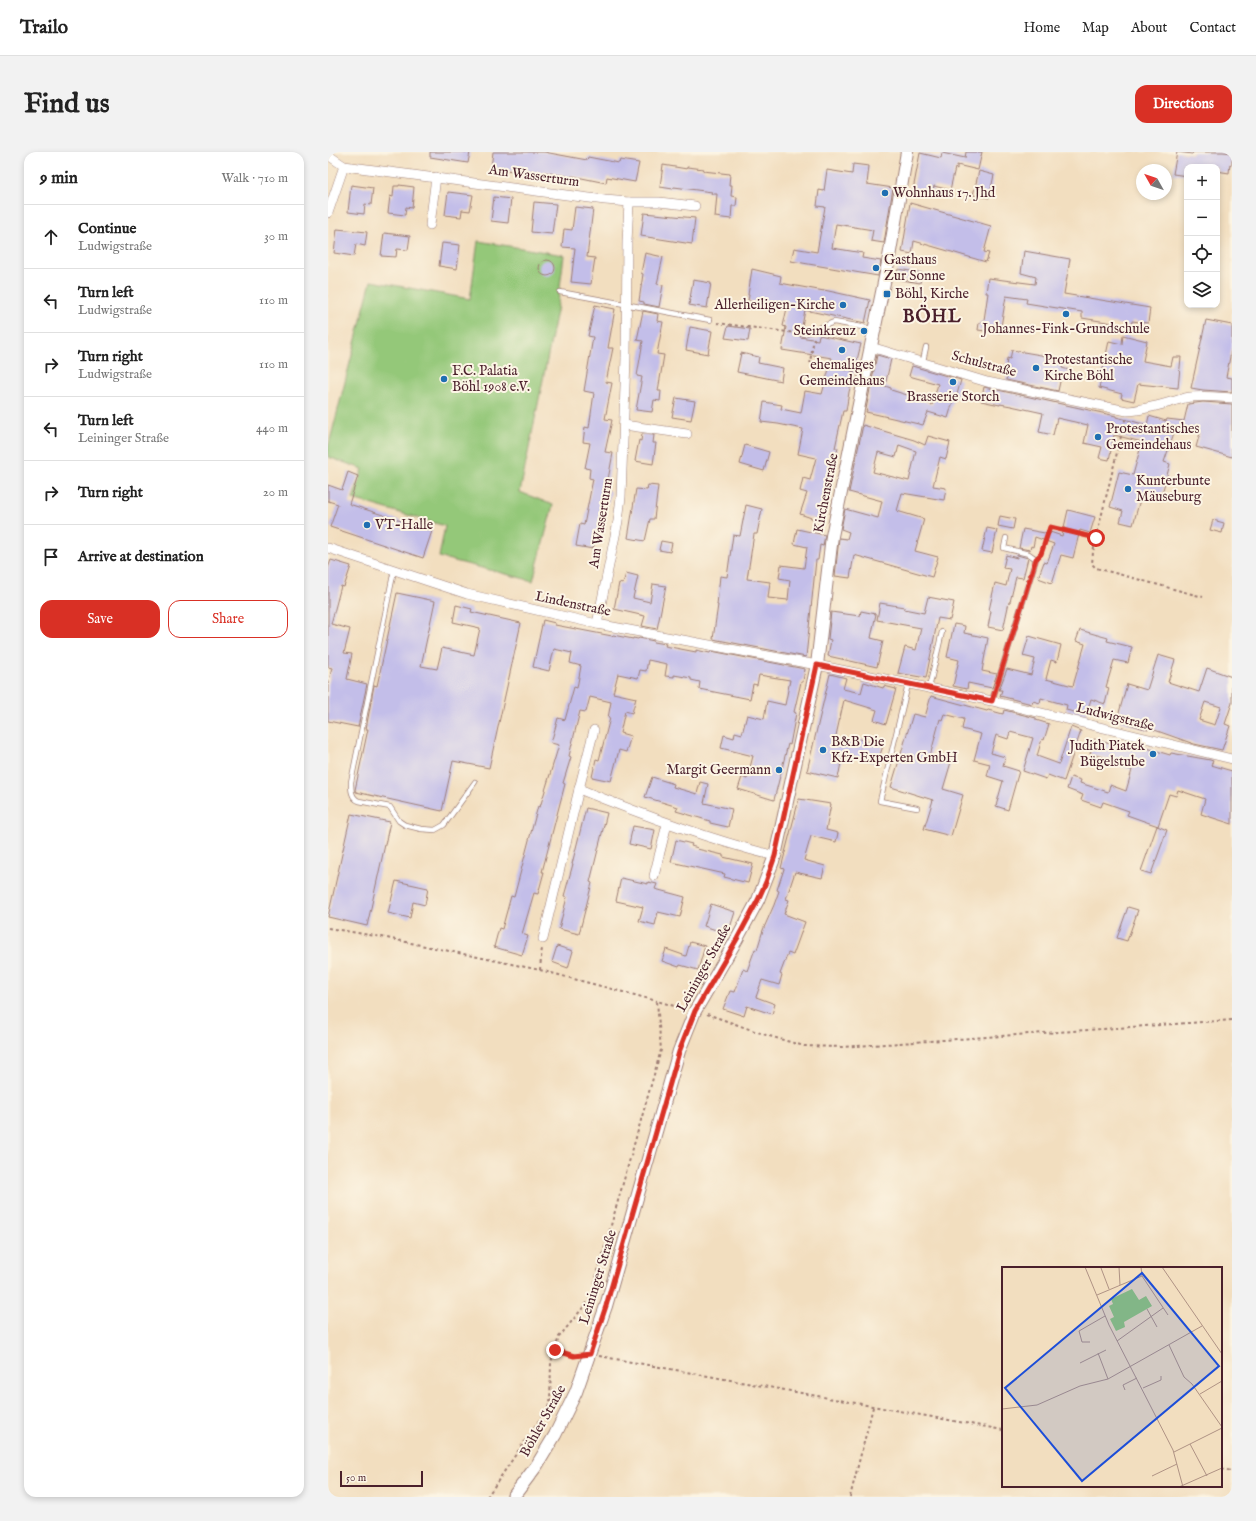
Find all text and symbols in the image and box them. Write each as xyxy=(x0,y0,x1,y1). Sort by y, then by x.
text: Trailo xyxy=(20,16,68,40)
text: Home xyxy=(1024,19,1060,37)
text: Map xyxy=(1082,19,1109,37)
text: About xyxy=(1131,19,1167,37)
text: Contact xyxy=(1189,19,1236,37)
button: Directions xyxy=(1135,85,1232,123)
text: Find us xyxy=(24,87,110,122)
street label: Am Wasserturm xyxy=(487,161,581,191)
north arrow xyxy=(1136,164,1172,200)
map controls xyxy=(1184,164,1220,308)
button: + xyxy=(1184,164,1220,200)
text: 9 min xyxy=(40,168,78,189)
text: Walk · 710 m xyxy=(222,170,288,187)
place label: Wohnhaus 17. Jhd xyxy=(893,184,996,202)
marker: Wohnhaus 17. Jhd xyxy=(880,188,890,198)
button: − xyxy=(1184,200,1220,236)
text: Continue xyxy=(78,219,136,238)
icon: ahead xyxy=(40,226,62,248)
text: 30 m xyxy=(264,228,288,245)
button: locate xyxy=(1184,236,1220,272)
text: Ludwigstraße xyxy=(78,238,152,255)
place label: Gasthaus Zur Sonne xyxy=(884,251,946,285)
marker: Gasthaus Zur Sonne xyxy=(871,263,881,273)
button: layers xyxy=(1184,272,1220,308)
text: Turn left xyxy=(78,283,134,302)
place label: Böhl, Kirche xyxy=(895,285,969,303)
marker: Böhl, Kirche xyxy=(882,289,892,299)
icon: left xyxy=(40,290,62,312)
text: 110 m xyxy=(259,292,288,309)
place label: Allerheiligen-Kirche xyxy=(713,296,836,314)
marker: Allerheiligen-Kirche xyxy=(838,300,848,310)
text: Ludwigstraße xyxy=(78,302,152,319)
district label: BÖHL xyxy=(903,304,962,329)
marker: Johannes-Fink-Grundschule xyxy=(1061,309,1071,319)
place label: Johannes-Fink-Grundschule xyxy=(980,320,1150,338)
place label: Steinkreuz xyxy=(794,322,857,340)
marker: Steinkreuz xyxy=(859,326,869,336)
marker: ehemaliges Gemeindehaus xyxy=(837,345,847,355)
text: Turn right xyxy=(78,347,143,366)
street label: Schulstraße xyxy=(950,347,1019,381)
place label: Protestantische Kirche Böhl xyxy=(1044,351,1133,385)
icon: right xyxy=(40,354,62,376)
text: 110 m xyxy=(259,356,288,373)
place label: ehemaliges Gemeindehaus xyxy=(799,356,885,390)
place label: F.C. Palatia Böhl 1908 e.V. xyxy=(452,362,530,396)
marker: Protestantische Kirche Böhl xyxy=(1031,363,1041,373)
text: Ludwigstraße xyxy=(78,366,152,383)
marker: F.C. Palatia Böhl 1908 e.V. xyxy=(439,374,449,384)
marker: Brasserie Storch xyxy=(948,377,958,387)
place label: Brasserie Storch xyxy=(906,388,1000,406)
text: Turn left xyxy=(78,411,134,430)
icon: left xyxy=(40,418,62,440)
text: 440 m xyxy=(256,420,288,437)
place label: Protestantisches Gemeindehaus xyxy=(1106,420,1200,454)
text: Leininger Straße xyxy=(78,430,169,447)
marker: Protestantisches Gemeindehaus xyxy=(1093,432,1103,442)
street label: Kirchenstraße xyxy=(809,451,843,534)
place label: Kunterbunte Mäuseburg xyxy=(1136,472,1211,506)
street label: Am Wasserturm xyxy=(585,476,617,570)
icon: right xyxy=(40,482,62,504)
text: Turn right xyxy=(78,483,143,502)
text: 20 m xyxy=(263,484,288,501)
marker: Kunterbunte Mäuseburg xyxy=(1123,484,1133,494)
place label: VT-Halle xyxy=(374,516,434,534)
marker: VT-Halle xyxy=(362,520,372,530)
route start xyxy=(1087,529,1105,547)
icon: arrive xyxy=(40,546,62,568)
text: Arrive at destination xyxy=(78,547,204,566)
street label: Lindenstraße xyxy=(533,587,613,621)
button: Save xyxy=(40,600,160,638)
button: Share xyxy=(168,600,288,638)
street label: Ludwigstraße xyxy=(1074,699,1156,736)
place label: B&B Die Kfz-Experten GmbH xyxy=(831,733,958,767)
place label: Judith Piatek Bügelstube xyxy=(1067,737,1146,771)
marker: B&B Die Kfz-Experten GmbH xyxy=(818,745,828,755)
marker: Judith Piatek Bügelstube xyxy=(1148,749,1158,759)
place label: Margit Geermann xyxy=(667,761,772,779)
marker: Margit Geermann xyxy=(774,765,784,775)
street label: Leininger Straße xyxy=(672,920,736,1015)
street label: Leininger Straße xyxy=(575,1227,621,1326)
inset map xyxy=(1002,1267,1222,1487)
route end xyxy=(546,1341,564,1359)
street label: Böhler Straße xyxy=(516,1381,570,1460)
scale bar xyxy=(340,1469,423,1488)
text: 50 m xyxy=(346,1471,366,1485)

